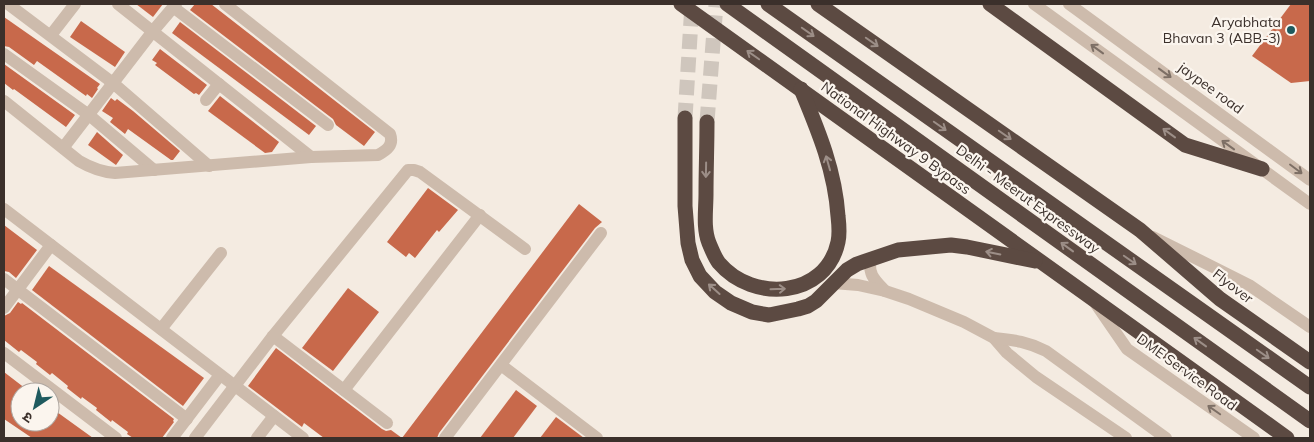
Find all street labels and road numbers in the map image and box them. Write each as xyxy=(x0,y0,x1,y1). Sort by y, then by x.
street label: jaypee road xyxy=(1174,58,1247,118)
street label: National Highway 9 Bypass xyxy=(818,78,974,198)
street label: Delhi - Meerut Expressway xyxy=(953,141,1104,258)
street label: Flyover xyxy=(1209,265,1258,308)
street label: DME Service Road xyxy=(1133,330,1241,414)

